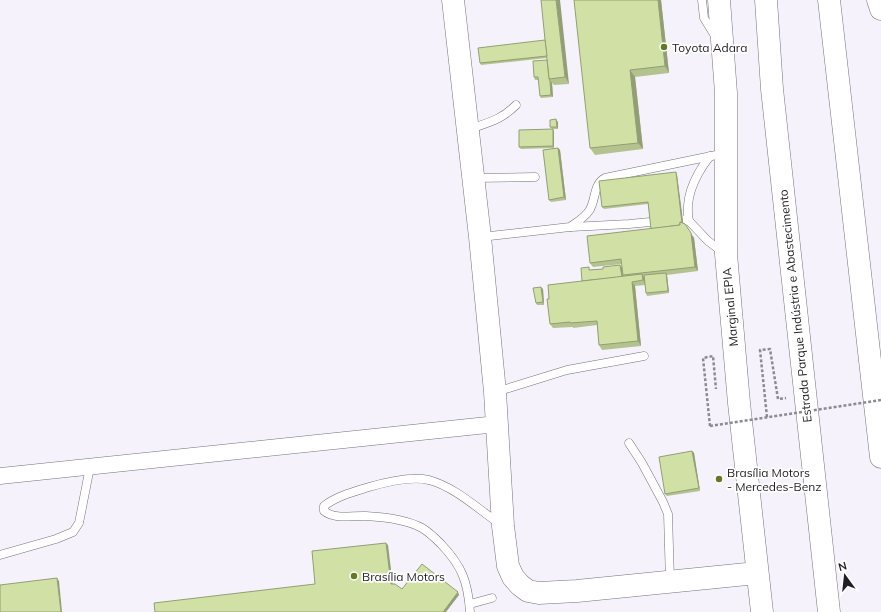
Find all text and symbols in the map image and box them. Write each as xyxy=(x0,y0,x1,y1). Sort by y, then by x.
place label: Toyota Adara xyxy=(672,40,747,55)
marker: Toyota Adara xyxy=(659,42,669,52)
street label: Estrada Parque Indústria e Abastecimento xyxy=(775,189,815,423)
street label: Marginal EPIA xyxy=(719,267,741,347)
place label: Brasília Motors - Mercedes-Benz xyxy=(727,465,821,494)
marker: Brasília Motors - Mercedes-Benz xyxy=(714,474,724,484)
north arrow xyxy=(825,556,865,596)
text: N xyxy=(837,559,848,574)
place label: Brasília Motors xyxy=(362,569,445,584)
marker: Brasília Motors xyxy=(349,571,359,581)

